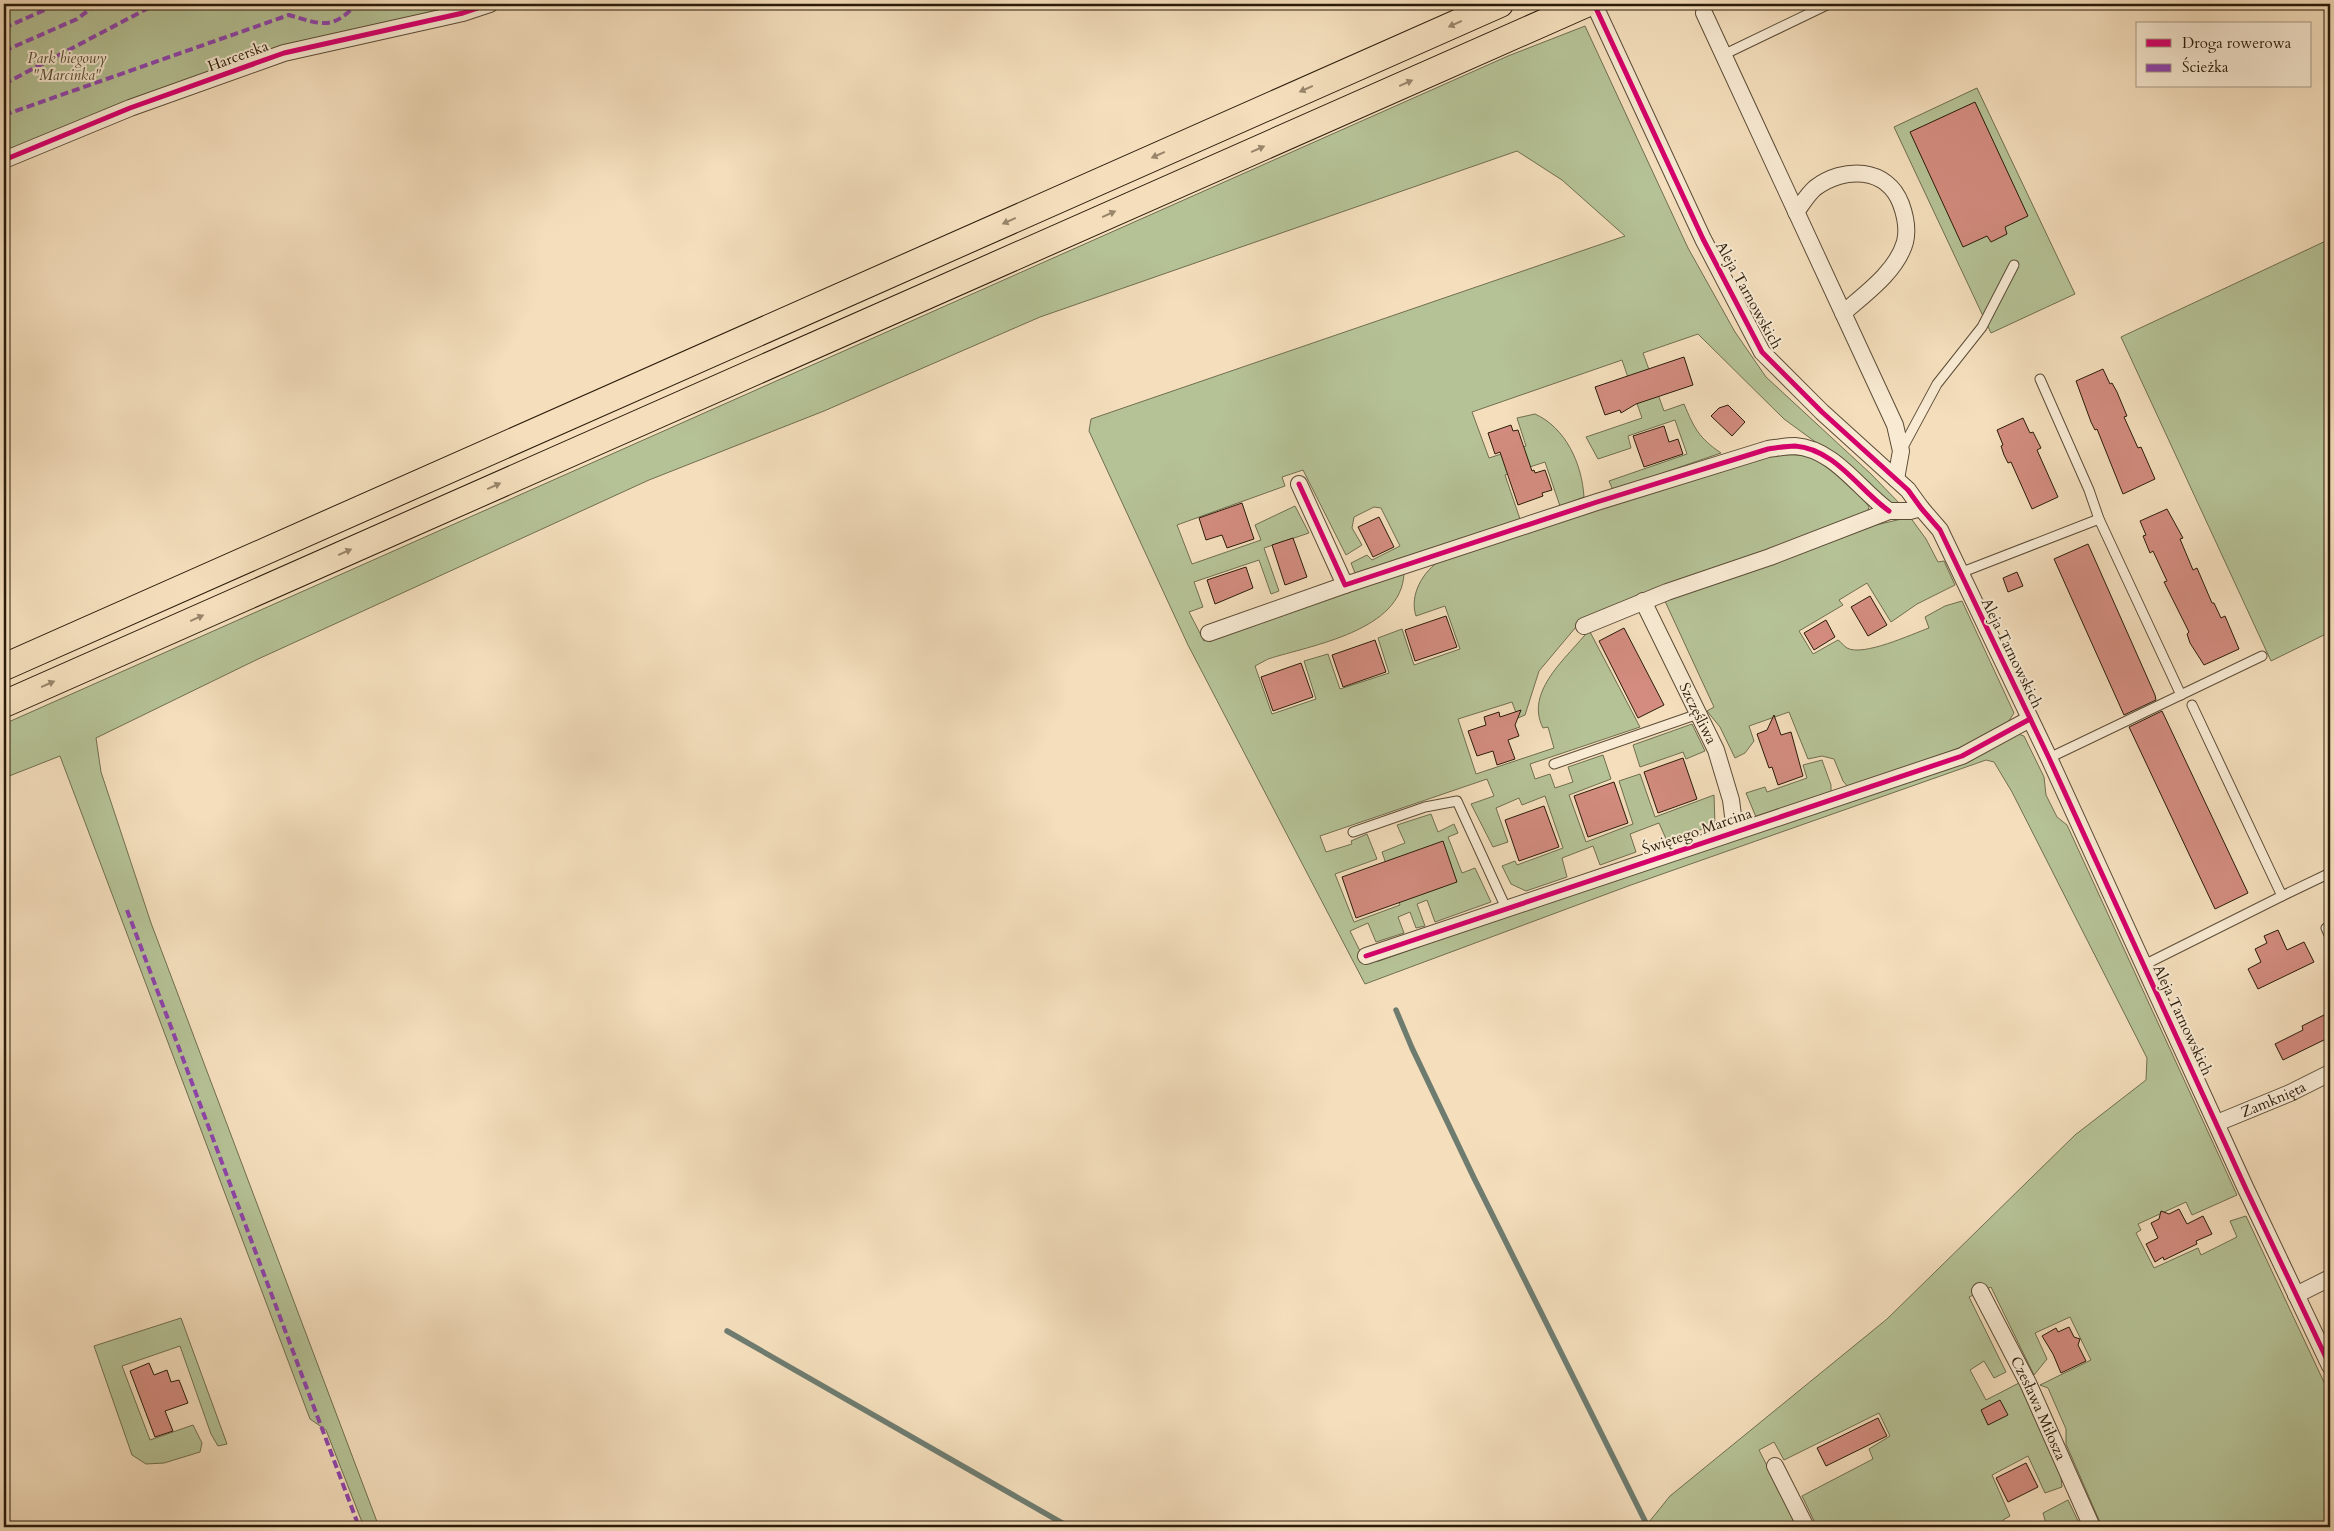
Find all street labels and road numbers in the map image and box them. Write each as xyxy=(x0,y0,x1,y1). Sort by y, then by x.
street label: Harcerska xyxy=(205,36,272,76)
street label: Aleja Tarnowskich xyxy=(1711,238,1787,353)
street label: Aleja Tarnowskich xyxy=(1977,595,2048,712)
street label: Szczęśliwa xyxy=(1674,679,1722,748)
street label: Świętego Marcina xyxy=(1639,803,1755,859)
street label: Aleja Tarnowskich xyxy=(2149,961,2218,1079)
street label: Zamknięta xyxy=(2238,1076,2310,1122)
street label: Czesława Miłosza xyxy=(2006,1353,2071,1464)

